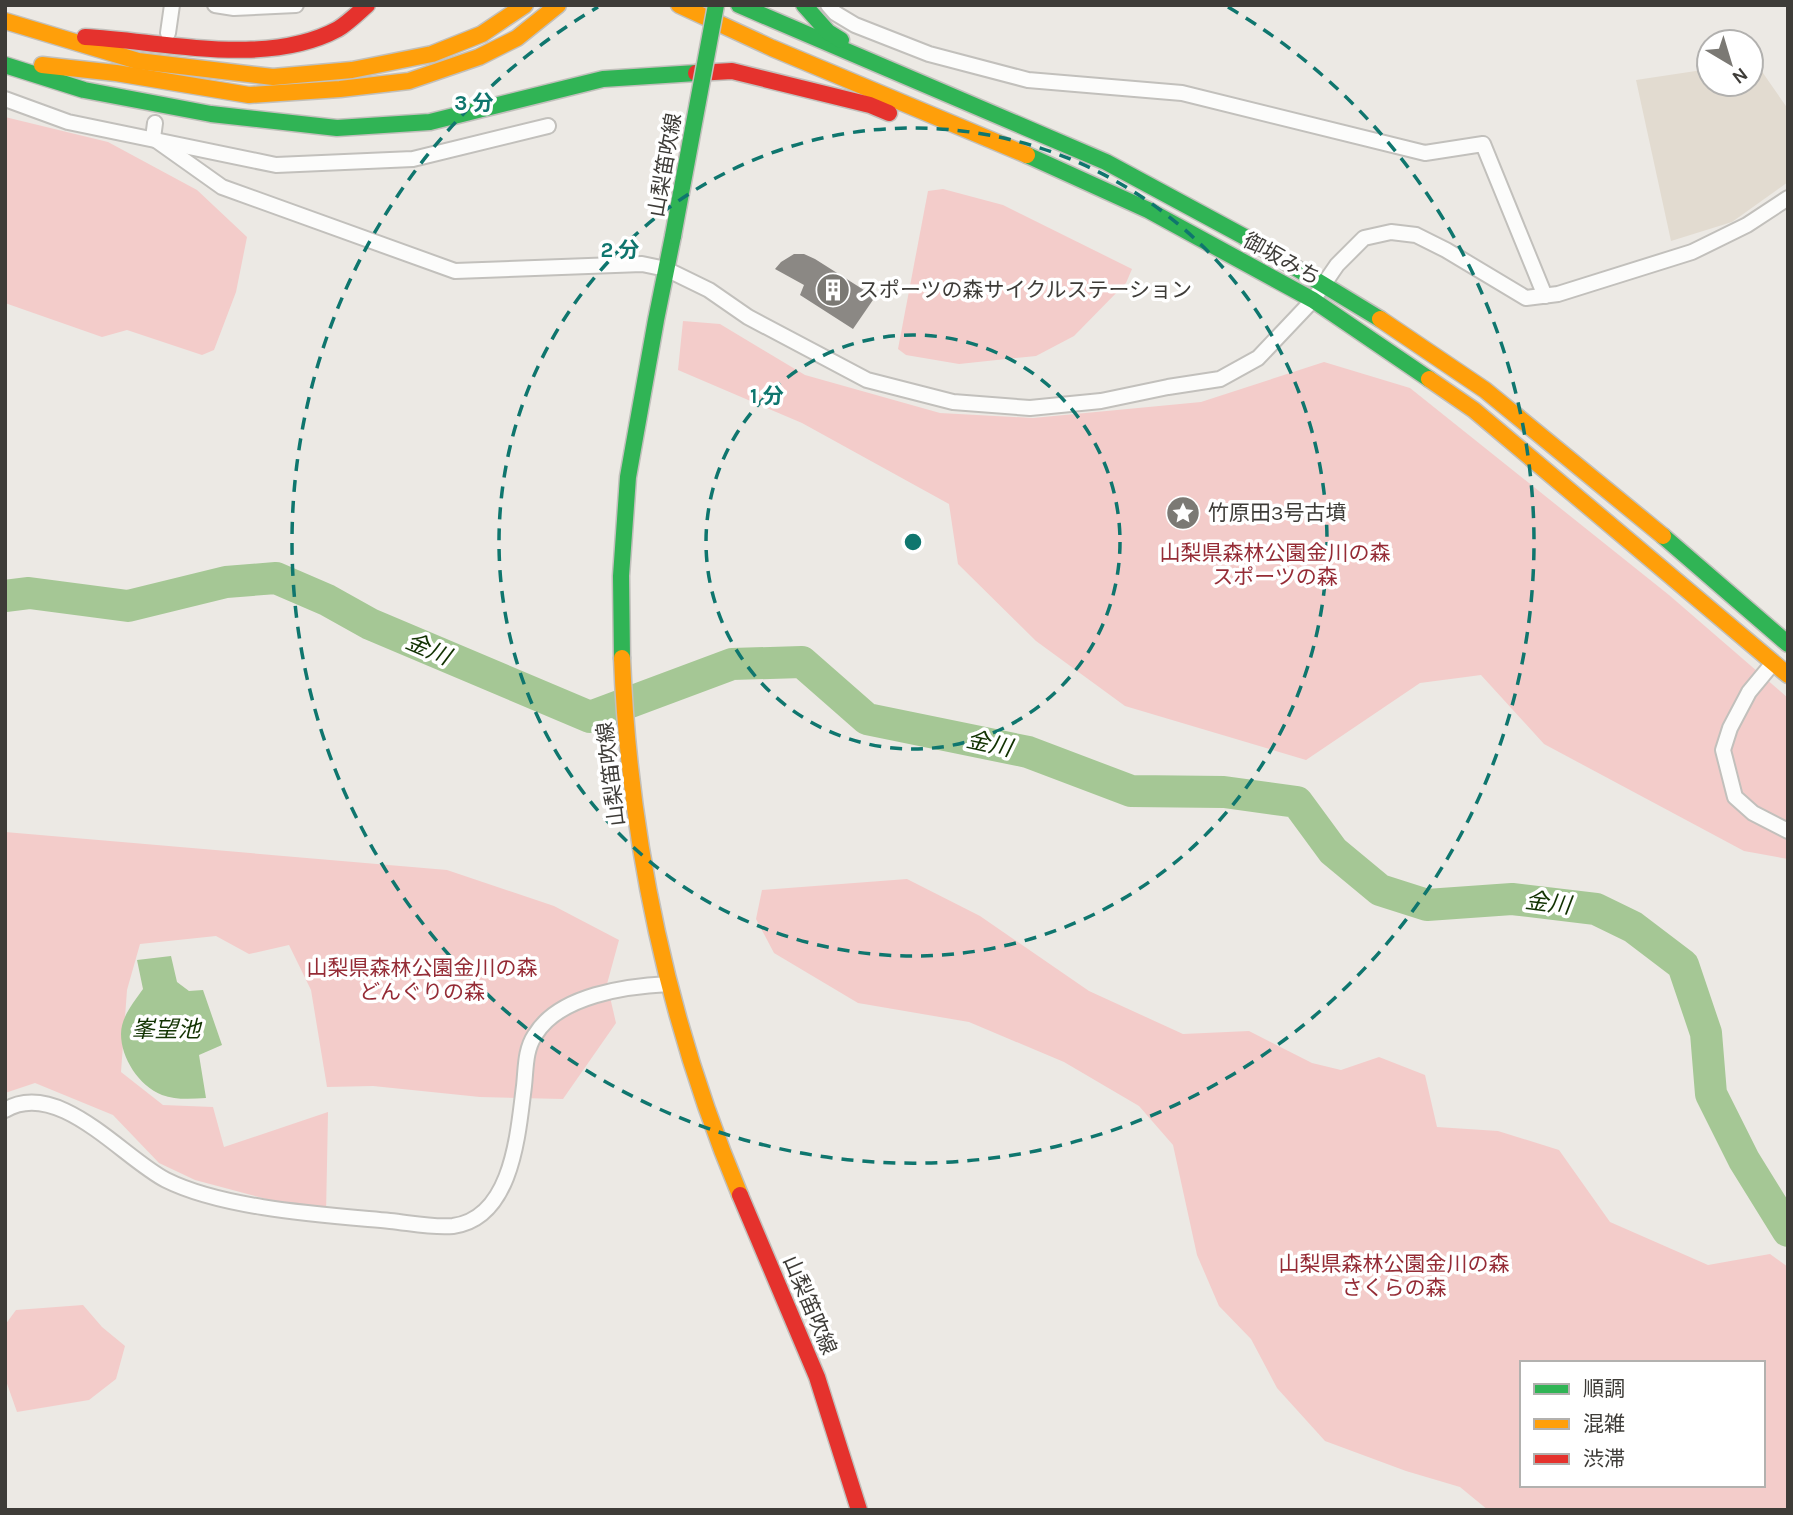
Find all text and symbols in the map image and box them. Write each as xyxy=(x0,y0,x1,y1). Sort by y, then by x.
north arrow xyxy=(1695,28,1765,98)
text: N xyxy=(1728,63,1752,88)
text: 3 分 xyxy=(454,91,494,115)
street label: 山梨笛吹線 xyxy=(644,111,686,219)
street label: 御坂みち xyxy=(1239,228,1325,290)
text: 2 分 xyxy=(600,238,640,262)
building icon: スポーツの森サイクルステーション xyxy=(814,271,852,309)
place label: スポーツの森サイクルステーション xyxy=(858,278,1192,302)
text: 1 分 xyxy=(750,384,784,408)
place icon: 竹原田3号古墳 xyxy=(1164,494,1202,532)
place label: 竹原田3号古墳 xyxy=(1208,501,1346,525)
centre of rings xyxy=(901,530,925,554)
park label: 山梨県森林公園金川の森 スポーツの森 xyxy=(1160,541,1391,589)
water label: 金川 xyxy=(402,628,457,672)
street label: 山梨笛吹線 xyxy=(593,720,629,828)
water label: 金川 xyxy=(964,726,1017,763)
water label: 金川 xyxy=(1524,887,1575,920)
park label: 山梨県森林公園金川の森 どんぐりの森 xyxy=(307,956,538,1004)
water label: 峯望池 xyxy=(132,1016,203,1043)
street label: 山梨笛吹線 xyxy=(778,1252,842,1358)
park label: 山梨県森林公園金川の森 さくらの森 xyxy=(1279,1252,1510,1300)
legend xyxy=(1520,1361,1765,1487)
text: 順調 xyxy=(1583,1377,1625,1401)
text: 混雑 xyxy=(1583,1412,1625,1436)
text: 渋滞 xyxy=(1583,1447,1625,1471)

